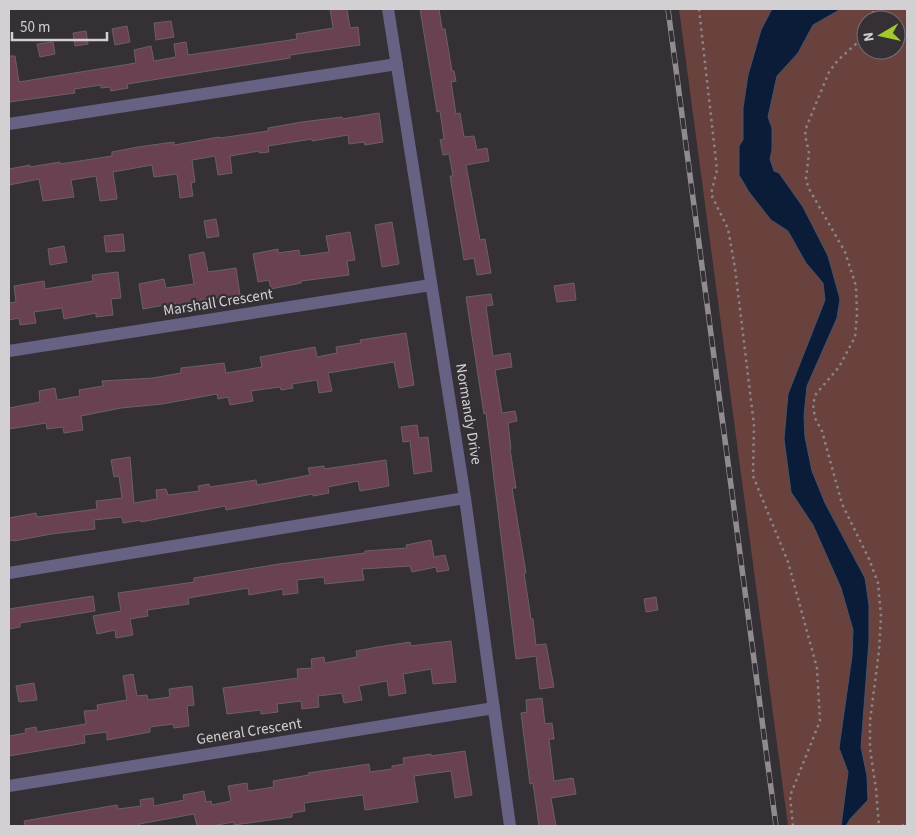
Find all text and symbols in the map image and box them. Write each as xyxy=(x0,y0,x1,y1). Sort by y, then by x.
scale bar xyxy=(12,10,108,42)
north arrow xyxy=(856,10,906,60)
text: 50 m xyxy=(20,17,50,38)
text: N xyxy=(859,31,880,43)
street label: Marshall Crescent xyxy=(162,283,274,322)
street label: Normandy Drive xyxy=(450,362,487,466)
street label: General Crescent xyxy=(195,713,303,750)

